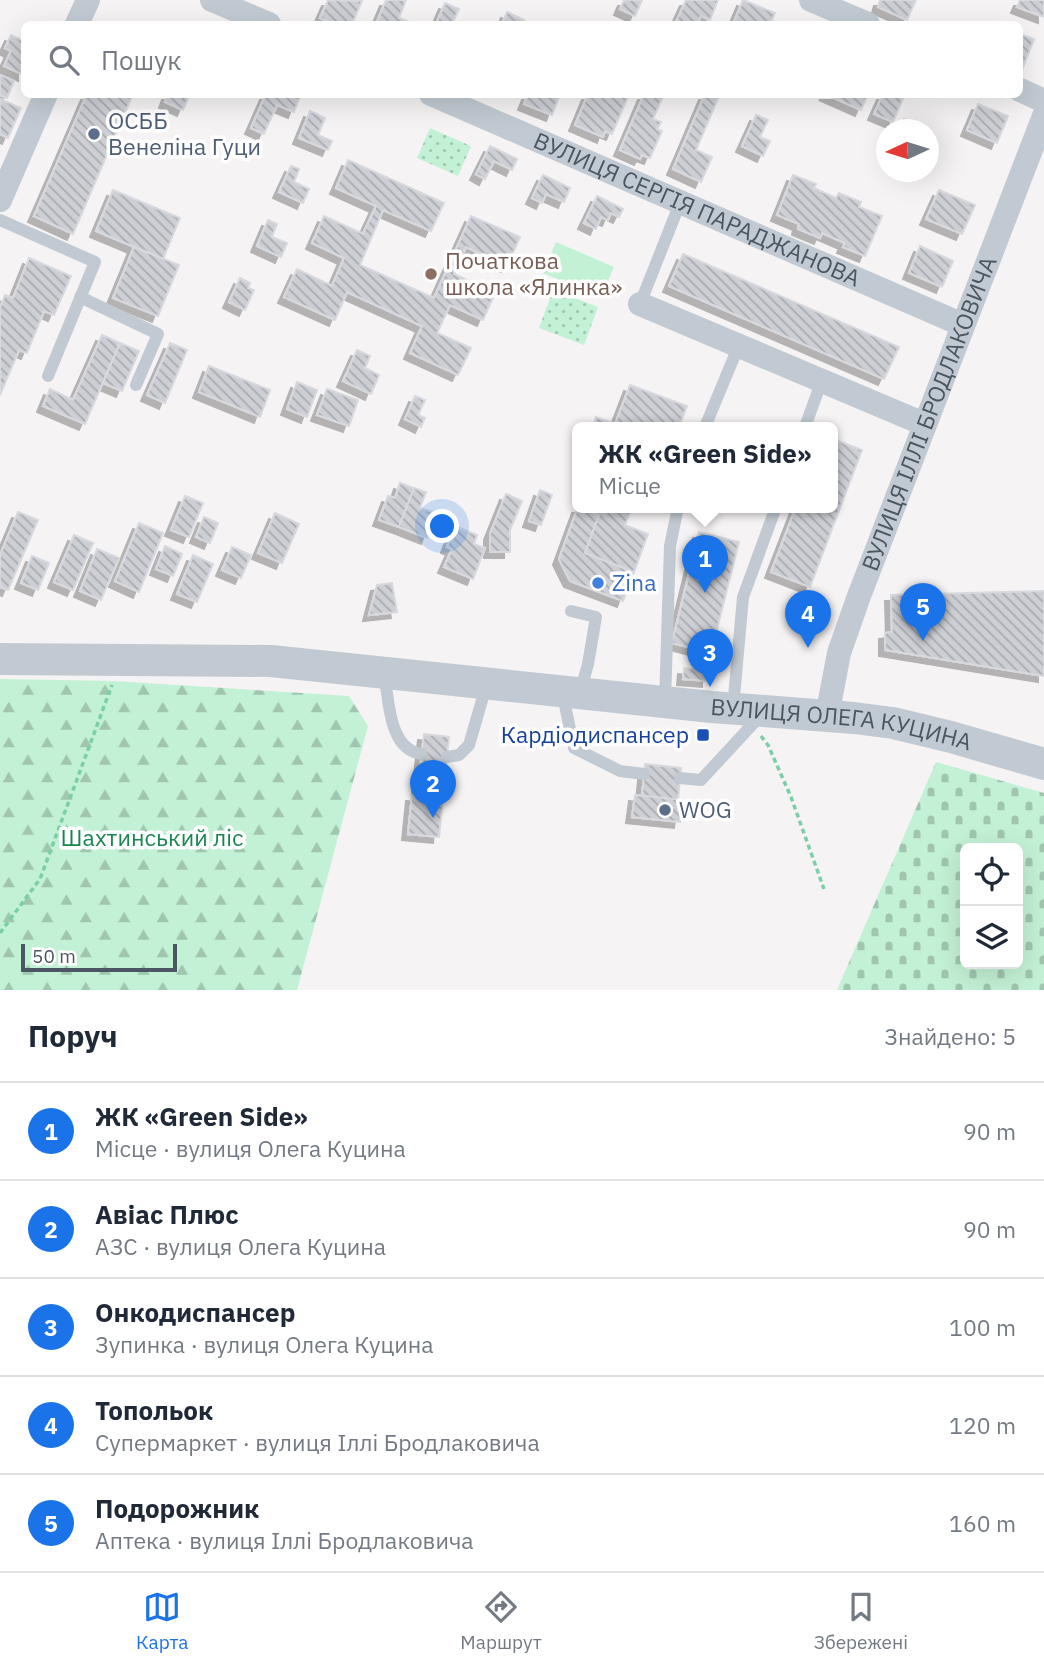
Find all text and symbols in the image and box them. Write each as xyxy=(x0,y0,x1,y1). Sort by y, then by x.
search box xyxy=(21,21,1023,98)
icon: search xyxy=(45,41,83,79)
text: Пошук xyxy=(101,43,182,77)
place label: ОСББ Венеліна Гуци xyxy=(108,105,261,161)
north arrow xyxy=(876,119,939,182)
street label: ВУЛИЦЯ СЕРГІЯ ПАРАДЖАНОВА xyxy=(529,124,866,293)
marker: ОСББ Венеліна Гуци xyxy=(86,126,102,142)
place label: Початкова школа «Ялинка» xyxy=(445,245,622,301)
street label: ВУЛИЦЯ ІЛЛІ БРОДЛАКОВИЧА xyxy=(854,251,1003,575)
marker: Початкова школа «Ялинка» xyxy=(423,266,439,282)
popup xyxy=(572,422,838,513)
text: ЖК «Green Side» xyxy=(599,436,811,470)
text: Місце xyxy=(599,470,661,500)
your location xyxy=(425,509,459,543)
pin: 1 xyxy=(682,535,728,593)
place label: Zina xyxy=(612,567,656,597)
marker: Zina xyxy=(590,575,606,591)
pin: 5 xyxy=(900,583,946,641)
pin: 4 xyxy=(785,590,831,648)
pin: 3 xyxy=(687,629,733,687)
street label: ВУЛИЦЯ ОЛЕГА КУЦИНА xyxy=(710,691,976,756)
place label: Кардіодиспансер xyxy=(501,719,689,749)
marker: Кардіодиспансер xyxy=(695,727,711,743)
pin: 2 xyxy=(410,760,456,818)
place label: WOG xyxy=(679,794,732,824)
marker: WOG xyxy=(657,802,673,818)
park label: Шахтинський ліс xyxy=(61,822,243,852)
map controls xyxy=(960,843,1023,969)
button: locate xyxy=(960,843,1023,906)
button: layers xyxy=(960,906,1023,969)
scale bar xyxy=(21,941,177,973)
text: 50 m xyxy=(32,944,76,968)
text: Поруч xyxy=(28,1016,118,1055)
text: Знайдено: 5 xyxy=(884,1021,1016,1051)
text: ЖК «Green Side» xyxy=(95,1099,308,1133)
text: 1 xyxy=(44,1116,58,1146)
text: 90 m xyxy=(963,1116,1016,1146)
text: Місце · вулиця Олега Куцина xyxy=(95,1133,406,1163)
text: Авіас Плюс xyxy=(95,1197,239,1231)
text: 2 xyxy=(44,1214,58,1244)
text: 90 m xyxy=(963,1214,1016,1244)
text: АЗС · вулиця Олега Куцина xyxy=(95,1231,386,1261)
text: Онкодиспансер xyxy=(95,1295,296,1329)
text: 3 xyxy=(44,1312,58,1342)
text: 100 m xyxy=(949,1312,1016,1342)
text: Зупинка · вулиця Олега Куцина xyxy=(95,1329,434,1359)
text: Топольок xyxy=(95,1393,213,1427)
text: 4 xyxy=(44,1410,58,1440)
text: 120 m xyxy=(949,1410,1016,1440)
text: Супермаркет · вулиця Іллі Бродлаковича xyxy=(95,1427,540,1457)
text: Подорожник xyxy=(95,1491,259,1525)
text: 5 xyxy=(44,1508,58,1538)
text: 160 m xyxy=(949,1508,1016,1538)
text: Аптека · вулиця Іллі Бродлаковича xyxy=(95,1525,474,1555)
tab: Карта xyxy=(136,1588,188,1654)
tab: Маршрут xyxy=(460,1588,542,1654)
tab: Збережені xyxy=(814,1588,908,1654)

